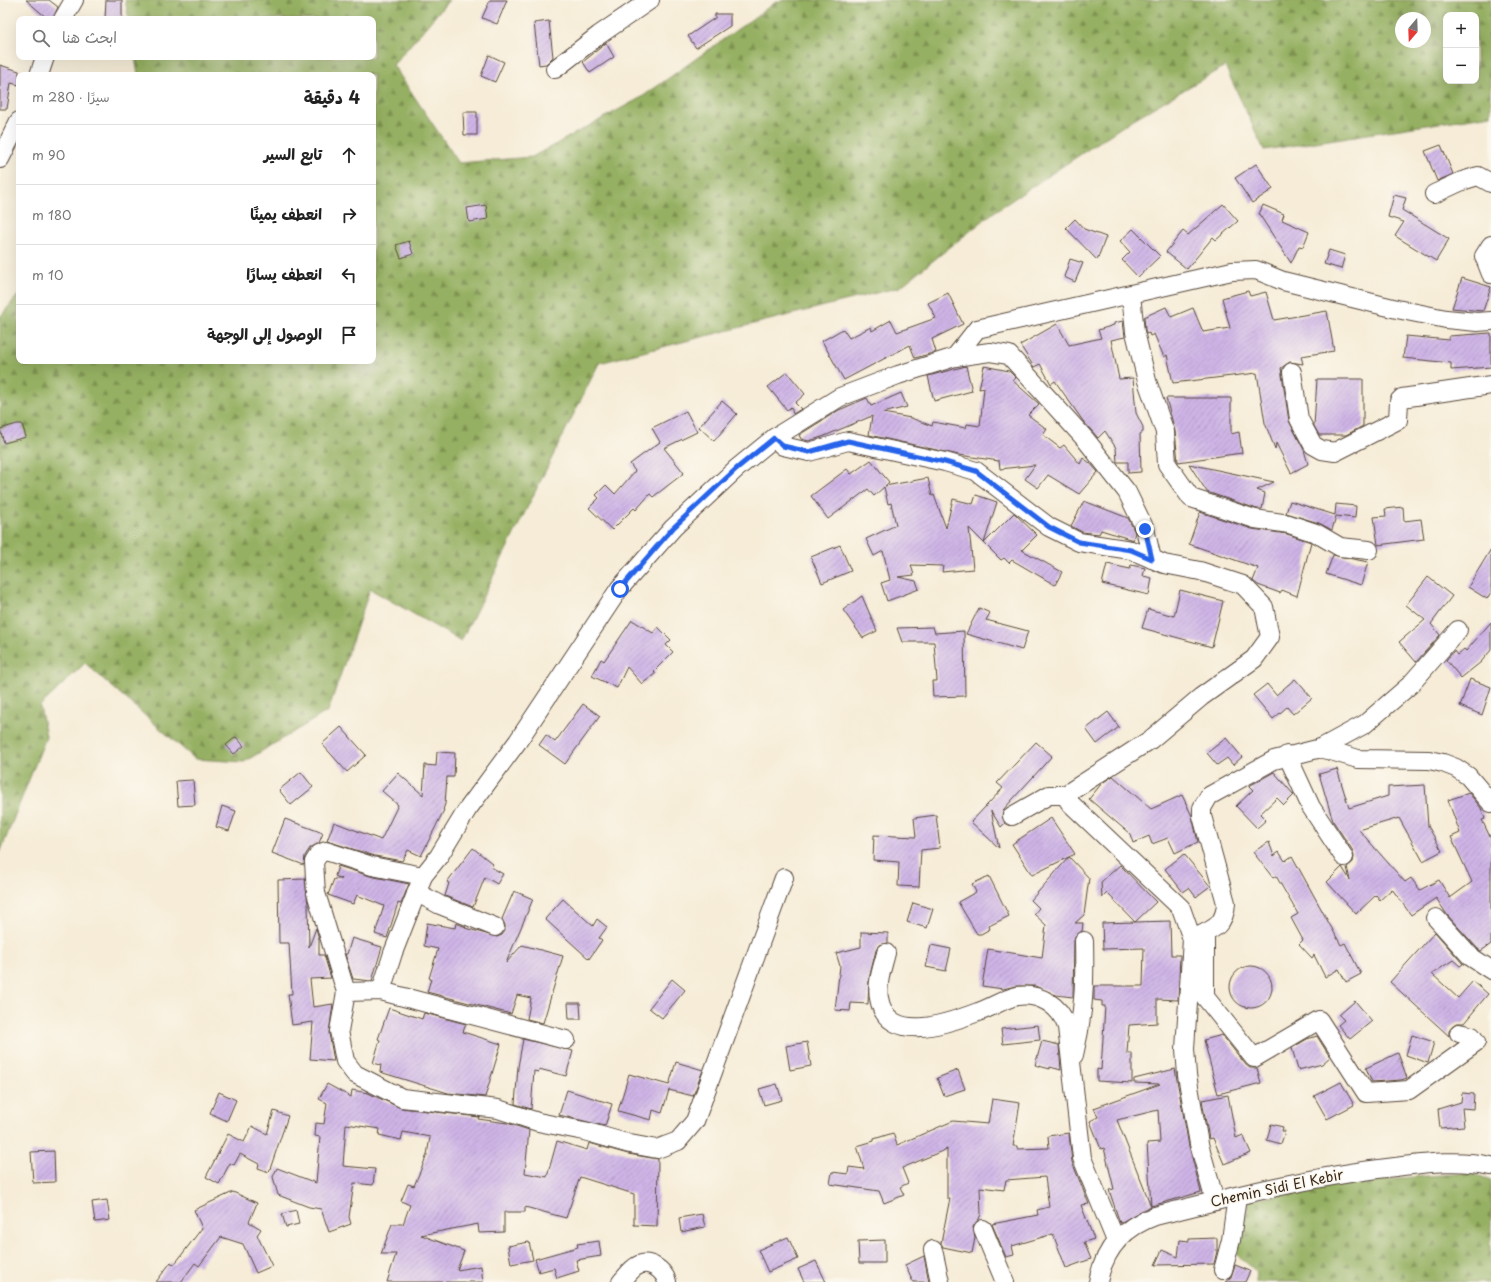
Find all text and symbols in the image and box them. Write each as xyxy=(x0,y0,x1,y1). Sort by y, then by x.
north arrow xyxy=(1395,12,1431,48)
map controls xyxy=(1443,12,1479,84)
button: + xyxy=(1443,12,1479,48)
search box xyxy=(16,16,376,60)
text: ابحث هنا xyxy=(62,25,117,48)
icon: search xyxy=(30,27,52,49)
button: − xyxy=(1443,48,1479,84)
text: 4 دقيقة xyxy=(304,84,360,110)
text: سيرًا · 280 m xyxy=(32,87,110,106)
text: تابع السير xyxy=(264,142,322,165)
icon: ahead xyxy=(338,144,360,166)
text: 90 m xyxy=(32,145,65,164)
text: انعطف يمينًا xyxy=(250,202,322,225)
icon: right xyxy=(338,204,360,226)
text: 180 m xyxy=(32,205,72,224)
text: انعطف يسارًا xyxy=(246,262,322,285)
icon: left xyxy=(338,264,360,286)
text: 10 m xyxy=(32,265,63,284)
text: الوصول إلى الوجهة xyxy=(207,322,322,345)
icon: arrive xyxy=(338,324,360,346)
route end xyxy=(1136,520,1154,538)
route start xyxy=(611,580,629,598)
street label: Chemin Sidi El Kebir xyxy=(1209,1163,1346,1212)

